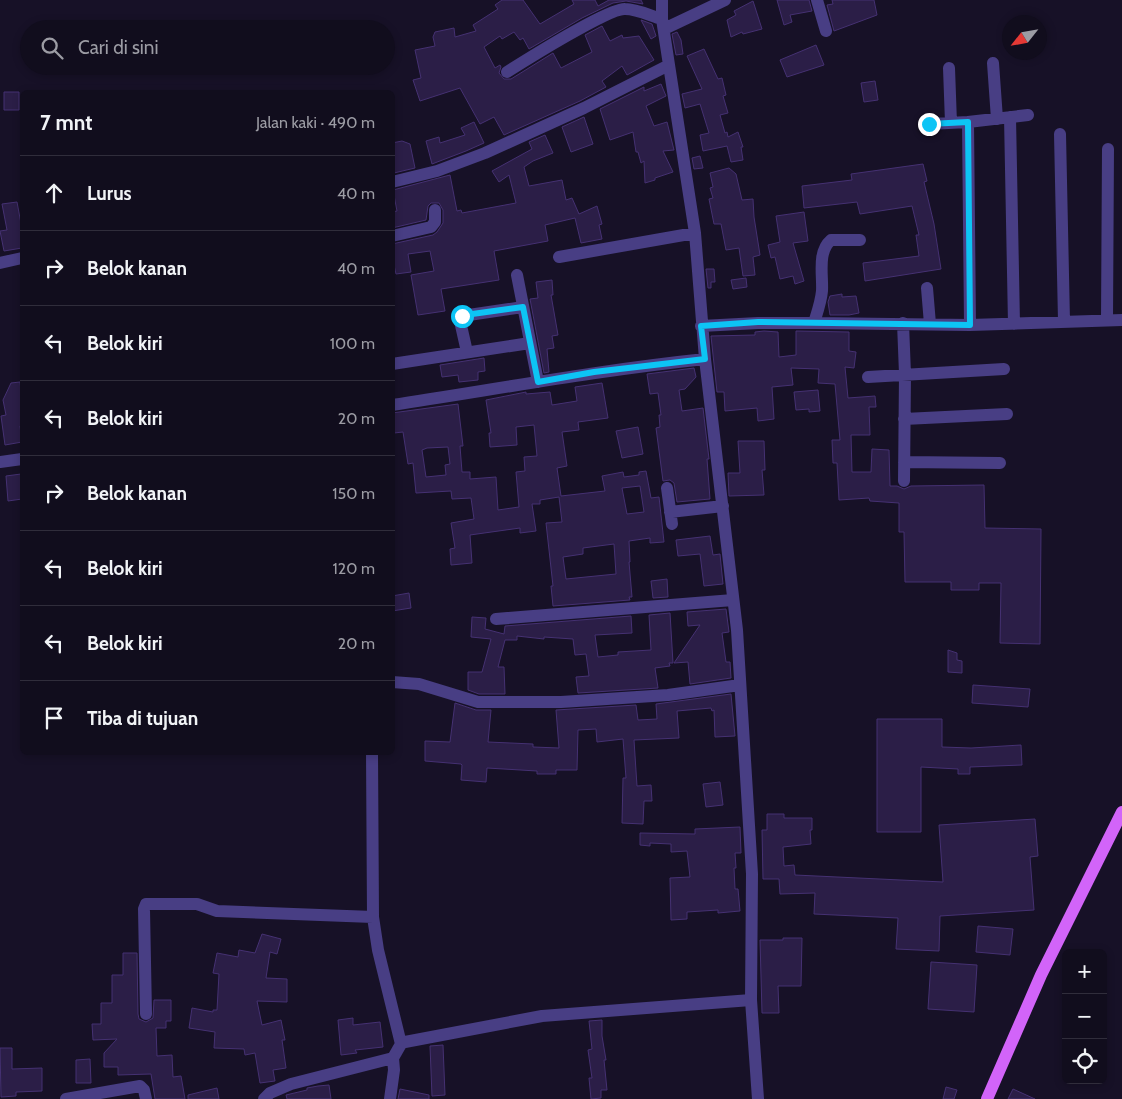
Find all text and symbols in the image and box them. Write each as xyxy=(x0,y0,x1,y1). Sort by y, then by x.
north arrow xyxy=(1002,15,1047,60)
search box xyxy=(20,20,395,75)
icon: search xyxy=(38,34,66,62)
text: Cari di sini xyxy=(78,36,159,59)
text: 7 mnt xyxy=(40,110,92,135)
text: Jalan kaki · 490 m xyxy=(256,113,375,132)
route end xyxy=(918,113,941,136)
icon: ahead xyxy=(40,179,68,207)
text: Lurus xyxy=(87,182,132,205)
text: 40 m xyxy=(337,184,375,203)
icon: right xyxy=(40,254,68,282)
text: Belok kanan xyxy=(87,257,187,280)
text: 40 m xyxy=(337,259,375,278)
route start xyxy=(451,305,474,328)
icon: left xyxy=(40,329,68,357)
text: Belok kiri xyxy=(87,332,163,355)
text: 100 m xyxy=(330,334,375,353)
icon: left xyxy=(40,404,68,432)
text: Belok kiri xyxy=(87,407,163,430)
text: 20 m xyxy=(338,409,375,428)
icon: right xyxy=(40,479,68,507)
text: Belok kanan xyxy=(87,482,187,505)
text: 150 m xyxy=(332,484,375,503)
icon: left xyxy=(40,554,68,582)
text: Belok kiri xyxy=(87,557,163,580)
text: 120 m xyxy=(333,559,375,578)
icon: left xyxy=(40,629,68,657)
text: Belok kiri xyxy=(87,632,163,655)
text: 20 m xyxy=(338,634,375,653)
icon: arrive xyxy=(40,704,68,732)
text: Tiba di tujuan xyxy=(87,707,198,730)
map controls xyxy=(1062,949,1107,1084)
button: + xyxy=(1062,949,1107,994)
button: − xyxy=(1062,994,1107,1039)
button: locate xyxy=(1062,1039,1107,1084)

